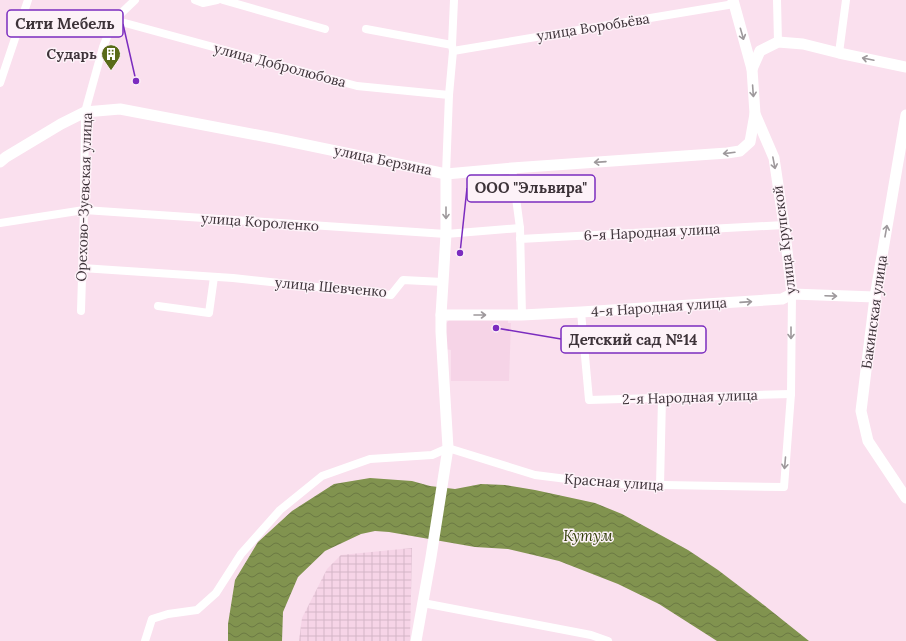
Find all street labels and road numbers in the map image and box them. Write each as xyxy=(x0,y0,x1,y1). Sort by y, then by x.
street label: улица Воробьёва xyxy=(535,9,651,45)
street label: улица Добролюбова xyxy=(212,39,348,91)
street label: Орехово-Зуевская улица xyxy=(72,112,96,282)
street label: улица Берзина xyxy=(332,141,434,179)
street label: улица Крупской xyxy=(768,184,800,295)
street label: улица Короленко xyxy=(200,209,320,235)
street label: 6-я Народная улица xyxy=(583,219,721,245)
street label: Бакинская улица xyxy=(857,254,891,370)
street label: улица Шевченко xyxy=(274,273,388,301)
street label: 4-я Народная улица xyxy=(590,293,728,321)
street label: 2-я Народная улица xyxy=(622,386,758,408)
street label: Красная улица xyxy=(563,470,665,494)

